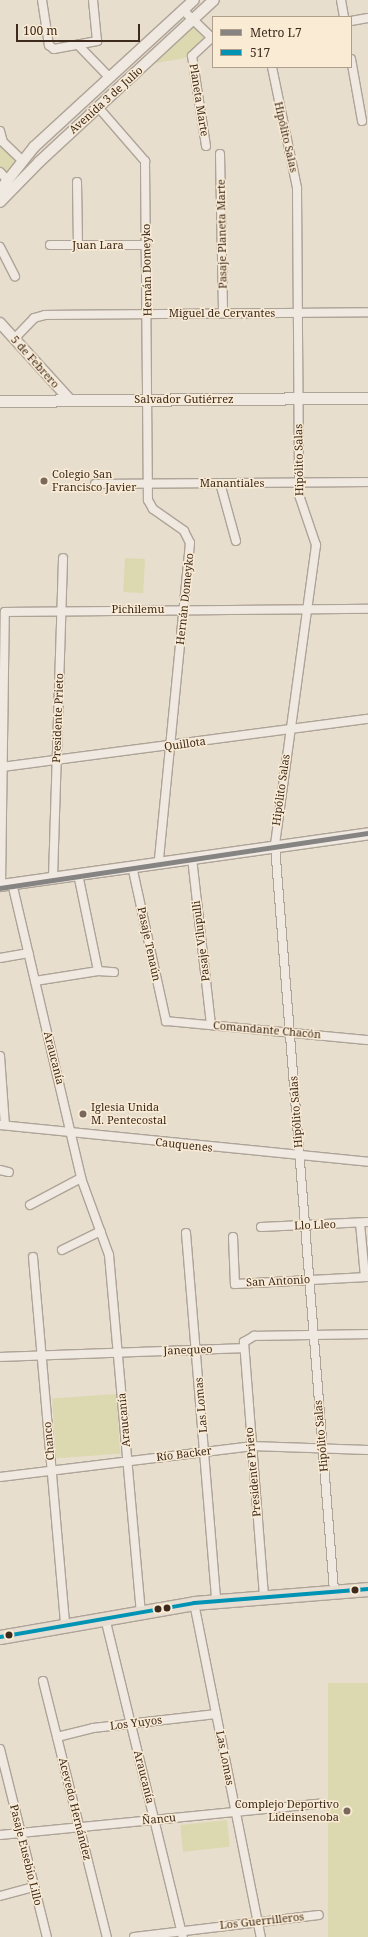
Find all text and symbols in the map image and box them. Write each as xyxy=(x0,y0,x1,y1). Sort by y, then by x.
scale bar xyxy=(18,16,142,42)
legend xyxy=(212,16,352,68)
text: 100 m xyxy=(23,22,58,39)
text: Metro L7 xyxy=(250,24,302,41)
text: 517 xyxy=(250,44,270,61)
street label: Avenida 3 de Julio xyxy=(66,63,146,137)
street label: Planeta Marte xyxy=(187,63,211,137)
street label: Hipólito Salas xyxy=(271,100,301,174)
street label: Pasaje Planeta Marte xyxy=(214,179,230,289)
street label: Hernán Domeyko xyxy=(140,224,154,316)
street label: Juan Lara xyxy=(72,238,124,252)
street label: Miguel de Cervantes xyxy=(169,306,275,320)
street label: 5 de Febrero xyxy=(8,333,62,391)
street label: Salvador Gutiérrez xyxy=(134,392,234,406)
street label: Hipólito Salas xyxy=(292,424,306,496)
place label: Colegio San Francisco Javier xyxy=(52,468,136,494)
marker: Colegio San Francisco Javier xyxy=(39,476,49,486)
street label: Manantiales xyxy=(200,476,264,490)
street label: Hernán Domeyko xyxy=(174,552,196,646)
street label: Pichilemu xyxy=(112,602,164,616)
street label: Presidente Prieto xyxy=(50,673,66,763)
street label: Quillota xyxy=(163,735,207,753)
street label: Hipólito Salas xyxy=(269,753,293,827)
street label: Pasaje Vilupulli xyxy=(189,900,213,982)
street label: Pasaje Tenaún xyxy=(135,906,163,982)
street label: Comandante Chacón xyxy=(213,1019,321,1041)
street label: Araucanía xyxy=(41,1030,67,1086)
street label: Hipólito Salas xyxy=(287,1076,305,1148)
place label: Iglesia Unida M. Pentecostal xyxy=(91,1101,167,1127)
marker: Iglesia Unida M. Pentecostal xyxy=(78,1109,88,1119)
street label: Cauquenes xyxy=(155,1135,213,1155)
street label: Llo Lleo xyxy=(294,1218,336,1232)
street label: San Antonio xyxy=(246,1273,310,1289)
street label: Janequeo xyxy=(163,1343,213,1357)
street label: Las Lomas xyxy=(192,1377,210,1433)
street label: Araucanía xyxy=(115,1392,133,1448)
street label: Hipólito Salas xyxy=(311,1400,331,1472)
street label: Chanco xyxy=(41,1421,57,1461)
street label: Presidente Prieto xyxy=(243,1427,263,1517)
street label: Río Backer xyxy=(155,1444,213,1464)
unlabelled marker xyxy=(350,1585,360,1595)
unlabelled marker xyxy=(162,1603,172,1613)
unlabelled marker xyxy=(153,1604,163,1614)
unlabelled marker xyxy=(4,1630,14,1640)
street label: Los Yuyos xyxy=(109,1713,163,1733)
street label: Las Lomas xyxy=(213,1729,237,1787)
street label: Araucanía xyxy=(131,1749,157,1805)
street label: Acevedo Hernández xyxy=(56,1756,94,1862)
place label: Complejo Deportivo Lideinsenoba xyxy=(235,1798,339,1824)
street label: Pasaje Eusebio Lillo xyxy=(7,1803,45,1907)
marker: Complejo Deportivo Lideinsenoba xyxy=(342,1806,352,1816)
street label: Ñancu xyxy=(141,1811,177,1827)
street label: Los Guerrilleros xyxy=(219,1910,305,1932)

